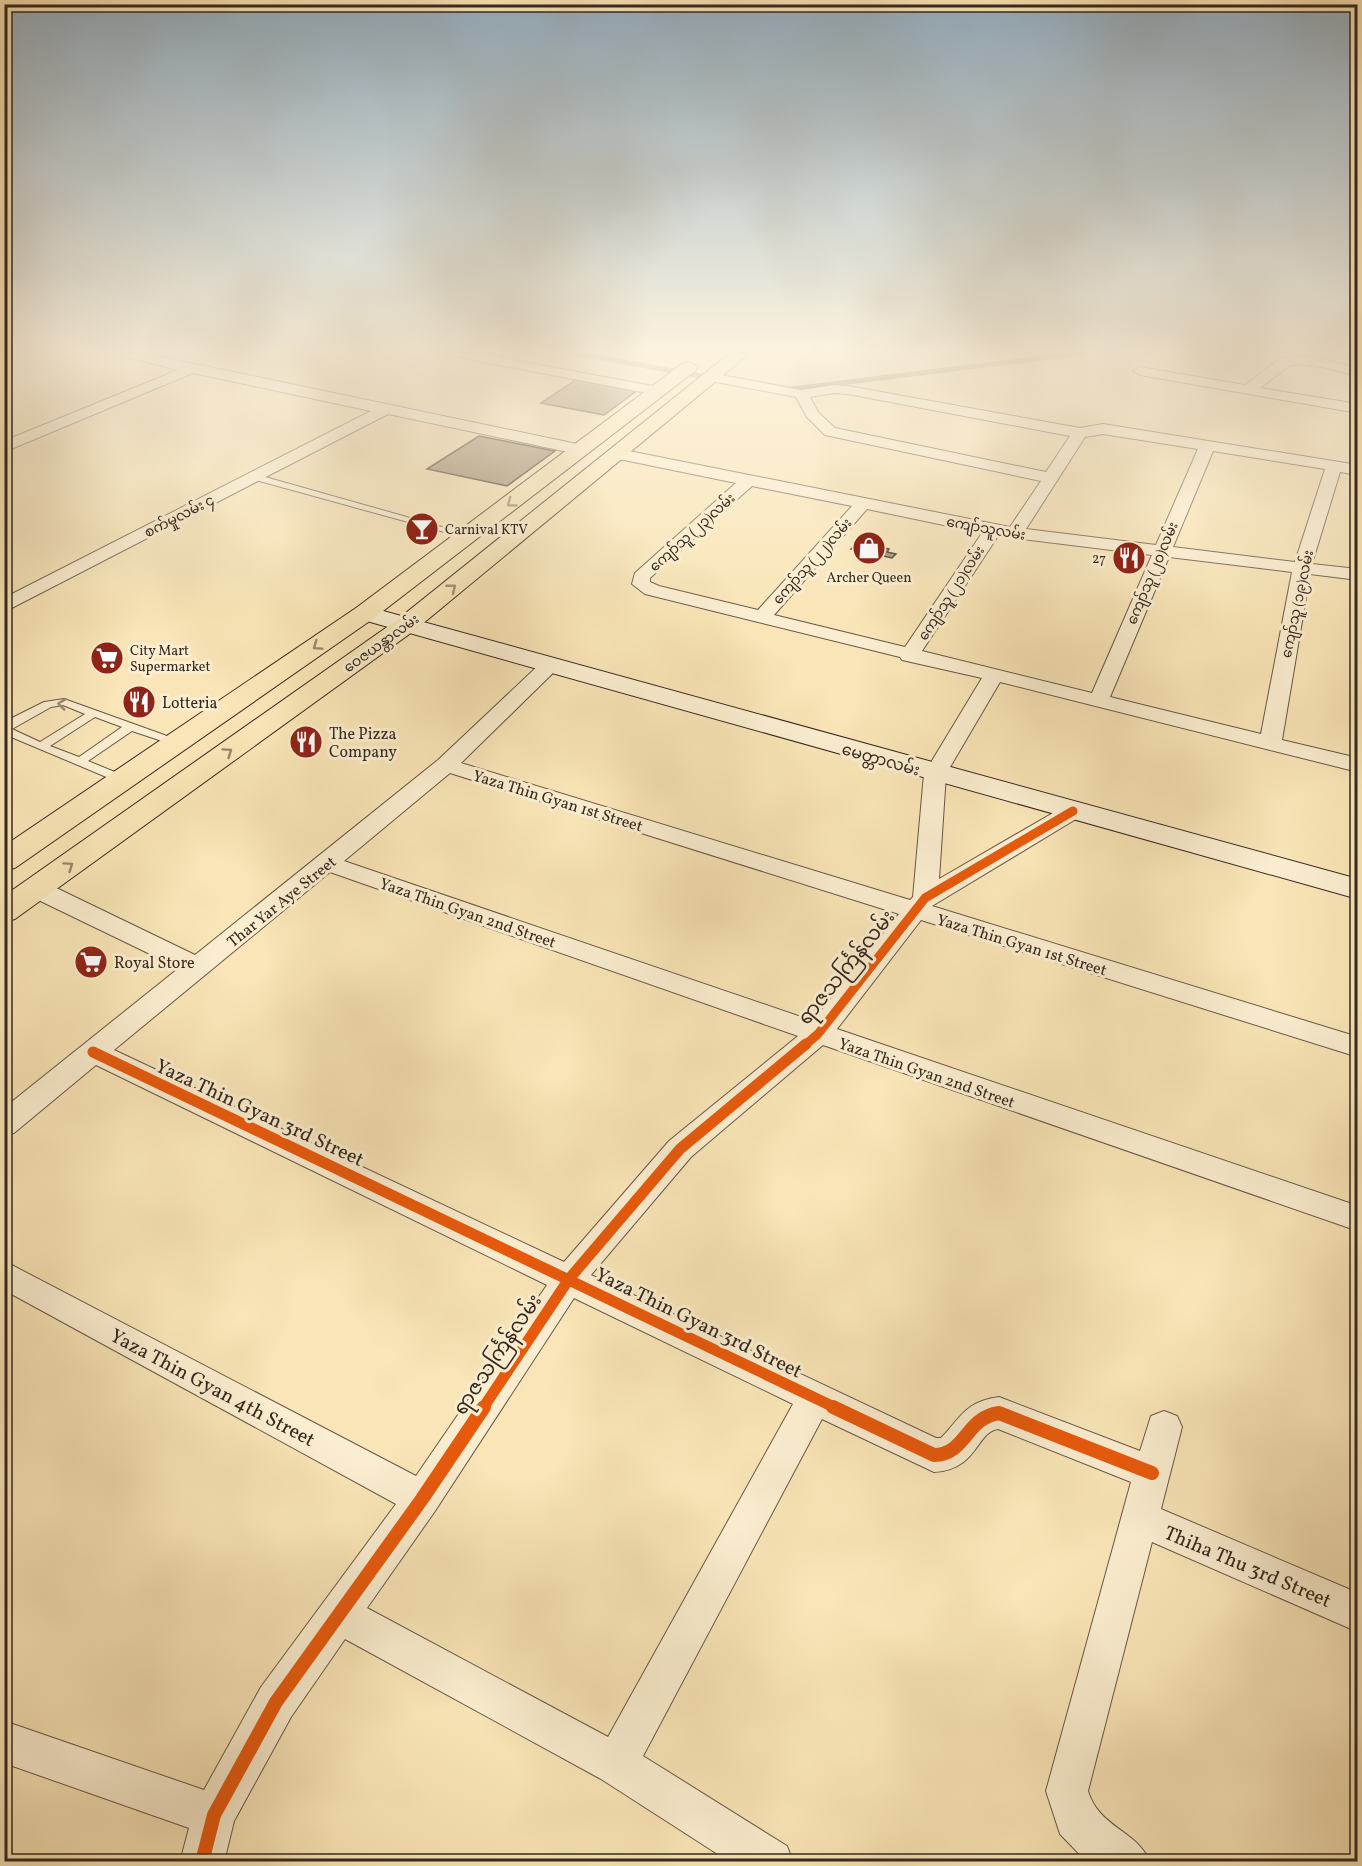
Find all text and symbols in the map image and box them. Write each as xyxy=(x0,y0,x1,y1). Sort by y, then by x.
street label: ကျော်သူ (၂၃)လမ်း xyxy=(645,488,741,577)
street label: စက်မှုလမ်း ၄ xyxy=(141,490,218,544)
one-way arrow xyxy=(507,496,518,507)
bar icon: Carnival KTV xyxy=(404,511,440,547)
street label: ကျော်သူလမ်း xyxy=(944,511,1027,547)
street label: ကျော်သူ (၂၂)လမ်း xyxy=(768,513,858,610)
street label: ကျော်သူ (၂၀)လမ်း xyxy=(1121,519,1184,628)
place label: Carnival KTV xyxy=(445,521,528,540)
shop icon: Archer Queen xyxy=(851,530,887,566)
restaurant icon: 27 xyxy=(1111,540,1147,576)
street label: ကျော်သူ (၂၁)လမ်း xyxy=(913,542,991,645)
street label: ကျော်သူ (၁၉)လမ်း xyxy=(1276,548,1320,660)
place label: 27 xyxy=(1092,550,1106,569)
place label: Archer Queen xyxy=(826,569,912,588)
one-way arrow xyxy=(445,585,456,596)
street label: ဝေဇယန္တာလမ်း xyxy=(339,609,424,679)
one-way arrow xyxy=(313,639,324,650)
supermarket icon: City Mart Supermarket xyxy=(89,640,125,676)
place label: City Mart Supermarket xyxy=(130,642,210,677)
restaurant icon: Lotteria xyxy=(121,684,157,720)
place label: Lotteria xyxy=(162,693,217,715)
one-way arrow xyxy=(58,699,67,711)
restaurant icon: The Pizza Company xyxy=(288,724,324,760)
place label: The Pizza Company xyxy=(329,724,397,764)
street label: မေတ္တာလမ်း xyxy=(839,737,923,784)
one-way arrow xyxy=(221,748,232,759)
street label: Yaza Thin Gyan 1st Street xyxy=(470,766,645,838)
street label: Thar Yar Aye Street xyxy=(223,851,342,953)
one-way arrow xyxy=(63,862,74,873)
street label: Yaza Thin Gyan 2nd Street xyxy=(376,873,559,955)
street label: ရာဇသင်္ကြန်လမ်း xyxy=(791,904,903,1032)
street label: Yaza Thin Gyan 1st Street xyxy=(934,910,1109,982)
supermarket icon: Royal Store xyxy=(73,944,109,980)
place label: Royal Store xyxy=(114,953,195,975)
street label: Yaza Thin Gyan 2nd Street xyxy=(835,1033,1018,1115)
street label: Yaza Thin Gyan 3rd Street xyxy=(150,1053,368,1175)
street label: Yaza Thin Gyan 3rd Street xyxy=(590,1261,806,1386)
street label: ရာဇသင်္ကြန်လမ်း xyxy=(446,1288,550,1421)
street label: Yaza Thin Gyan 4th Street xyxy=(105,1323,319,1455)
street label: Thiha Thu 3rd Street xyxy=(1159,1520,1335,1616)

